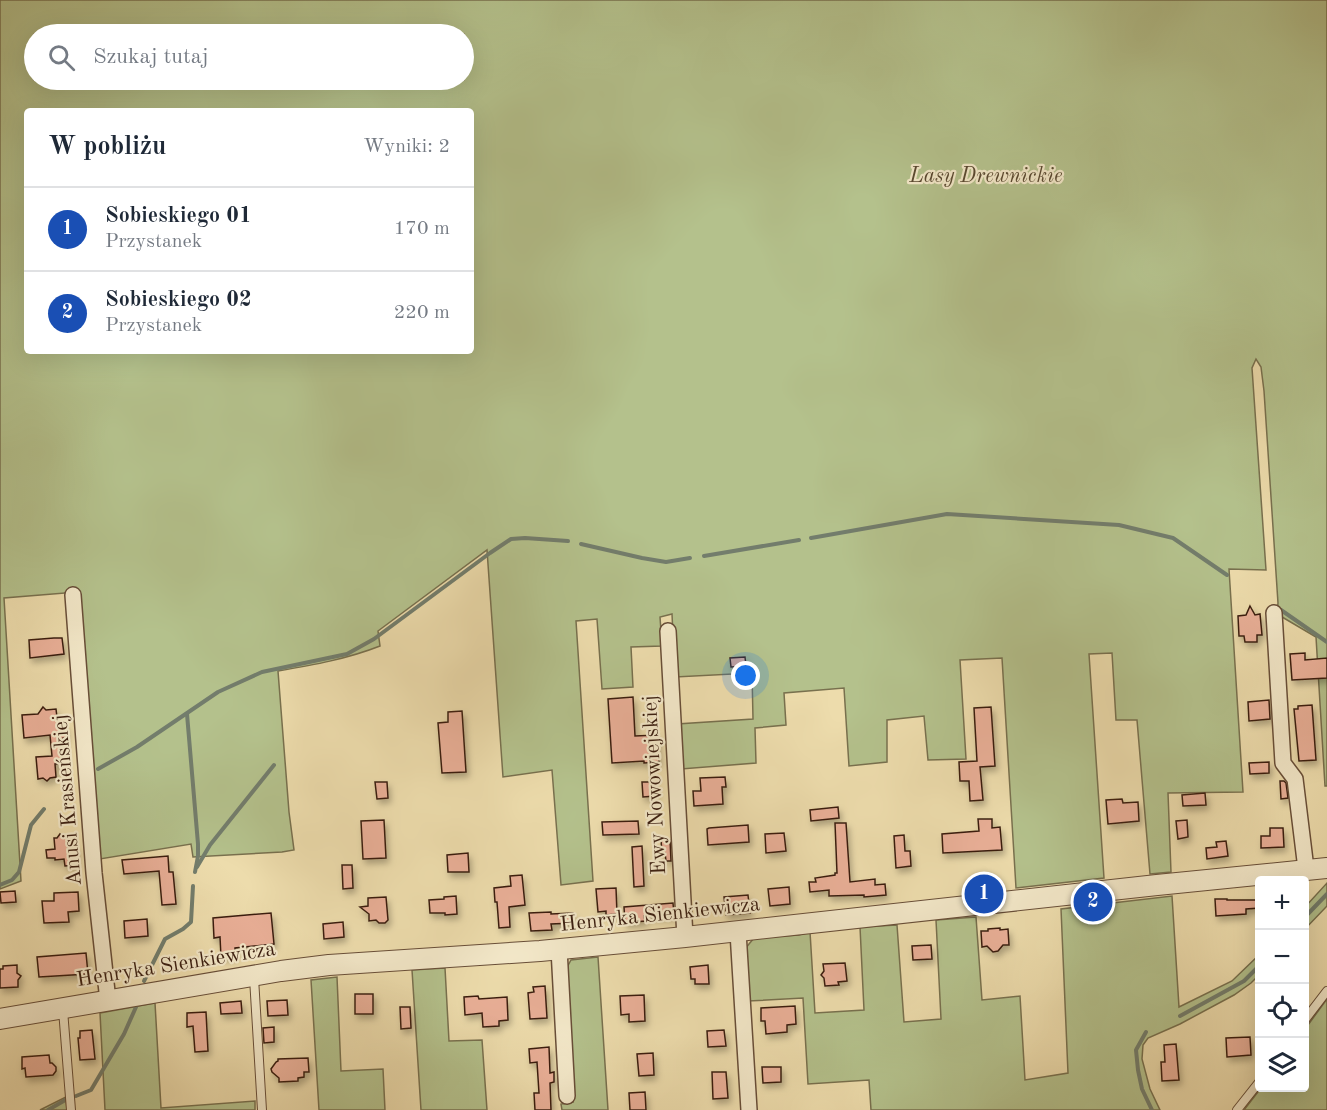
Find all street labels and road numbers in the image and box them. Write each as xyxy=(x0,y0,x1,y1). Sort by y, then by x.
street label: Ewy Nowowiejskiej xyxy=(640,695,670,875)
street label: Anusi Krasieńskiej xyxy=(50,713,86,887)
street label: Henryka Sienkiewicza xyxy=(559,894,761,936)
street label: Henryka Sienkiewicza xyxy=(75,939,277,991)

